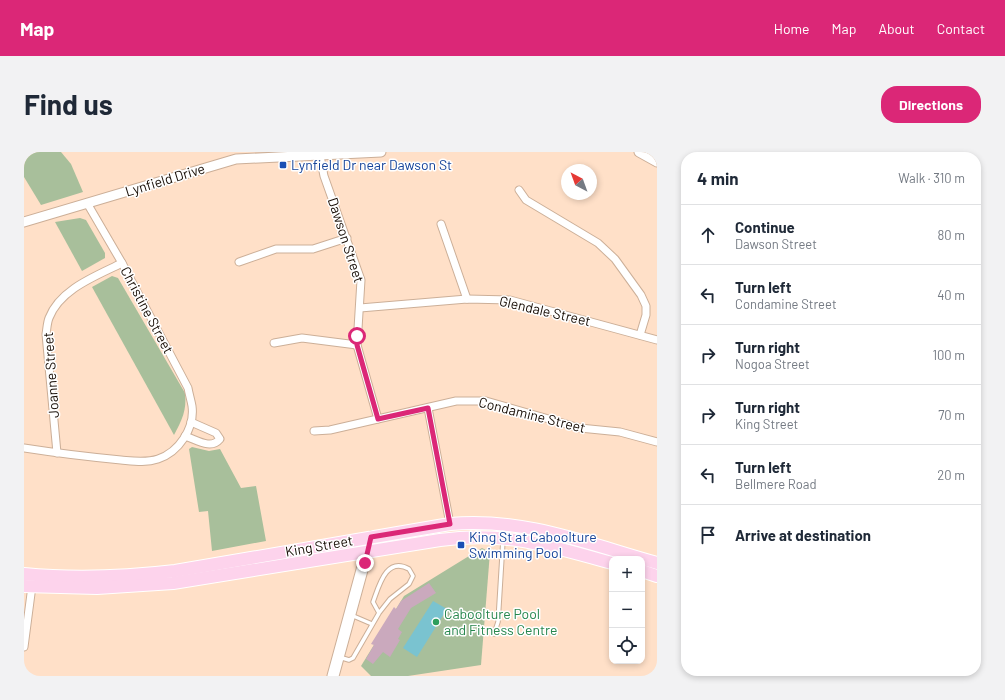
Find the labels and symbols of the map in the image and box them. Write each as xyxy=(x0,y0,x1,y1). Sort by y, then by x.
place label: Lynfield Dr near Dawson St xyxy=(291,156,452,173)
street label: Lynfield Drive xyxy=(123,159,207,200)
marker: Lynfield Dr near Dawson St xyxy=(278,160,288,170)
north arrow xyxy=(561,164,597,200)
street label: Dawson Street xyxy=(325,195,368,284)
street label: Christine Street xyxy=(117,263,177,356)
street label: Glendale Street xyxy=(498,292,592,329)
route start xyxy=(348,327,366,345)
street label: Joanne Street xyxy=(39,331,62,419)
street label: Condamine Street xyxy=(477,393,587,436)
place label: King St at Caboolture Swimming Pool xyxy=(469,528,597,561)
street label: King Street xyxy=(284,531,354,560)
marker: King St at Caboolture Swimming Pool xyxy=(456,540,466,550)
route end xyxy=(356,554,374,572)
place label: Caboolture Pool and Fitness Centre xyxy=(444,605,558,638)
marker: Caboolture Pool and Fitness Centre xyxy=(431,617,441,627)

